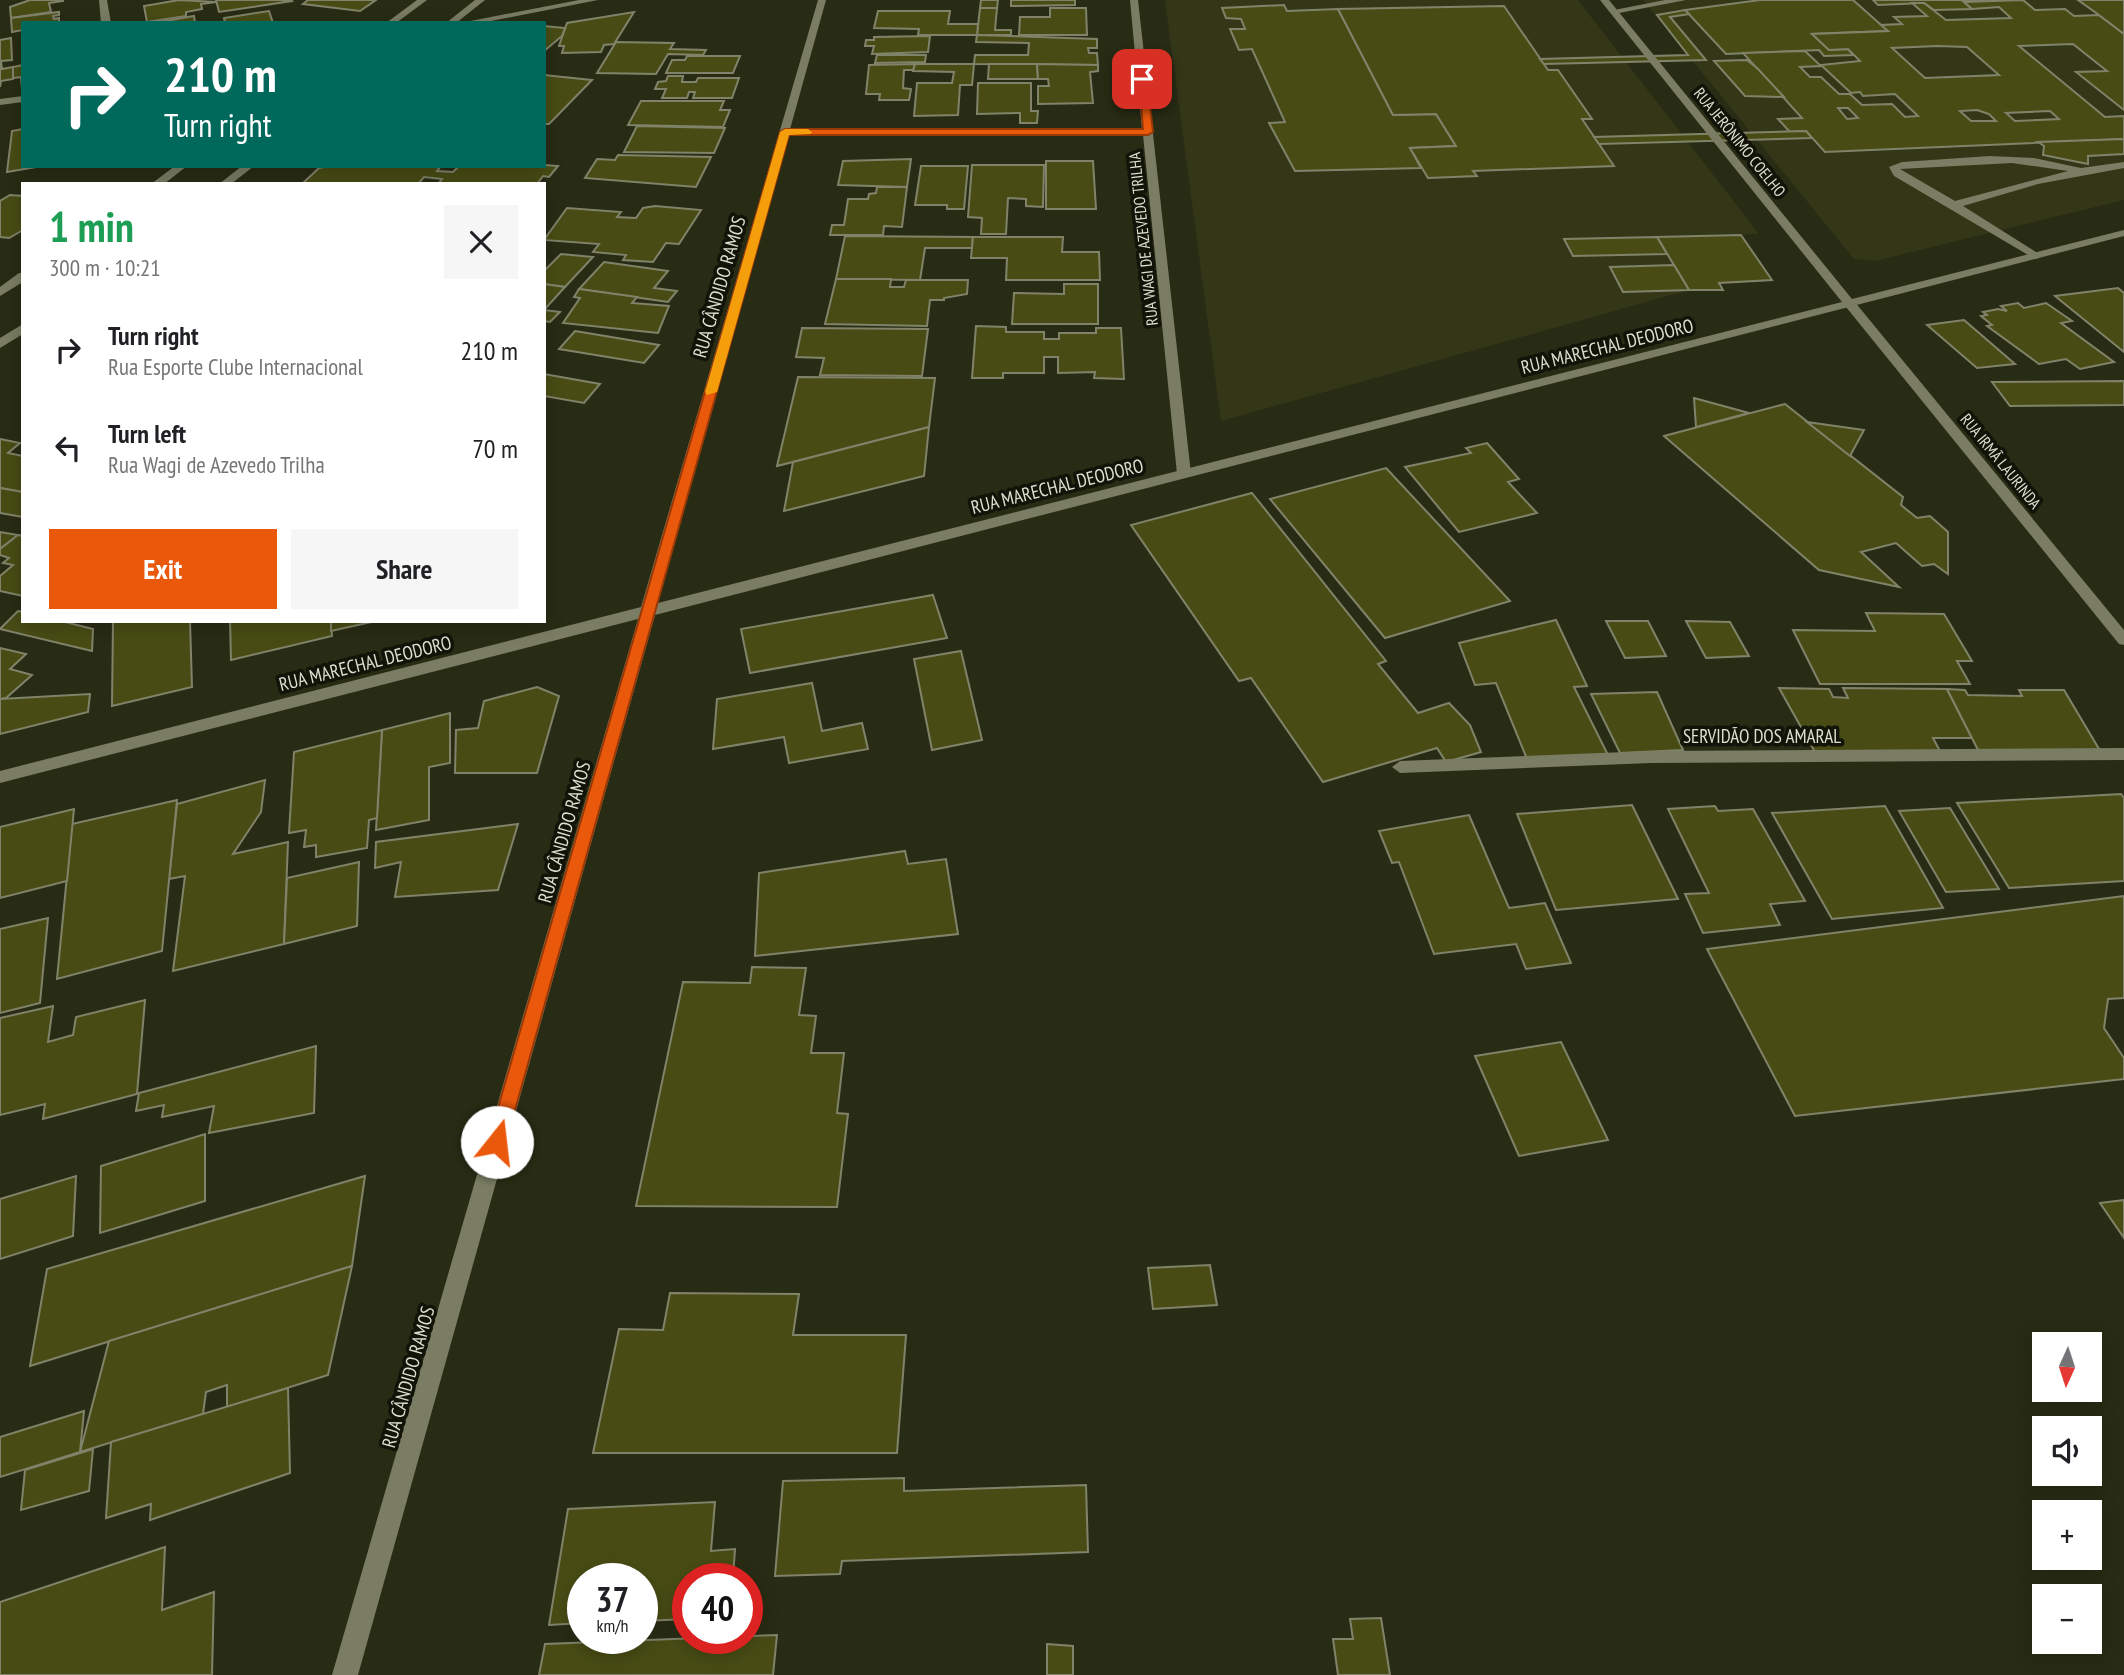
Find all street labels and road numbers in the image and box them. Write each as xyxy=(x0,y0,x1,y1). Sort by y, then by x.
street label: RUA JERÔNIMO COELHO xyxy=(1690,83,1790,201)
street label: RUA WAGI DE AZEVEDO TRILHA xyxy=(1124,151,1162,327)
street label: RUA CÂNDIDO RAMOS xyxy=(687,214,751,360)
street label: RUA MARECHAL DEODORO xyxy=(1518,313,1696,379)
street label: RUA IRMÃ LAURINDA xyxy=(1956,409,2046,513)
street label: RUA MARECHAL DEODORO xyxy=(968,453,1146,519)
street label: RUA MARECHAL DEODORO xyxy=(276,630,454,696)
street label: SERVIDÃO DOS AMARAL xyxy=(1683,724,1841,748)
street label: RUA CÂNDIDO RAMOS xyxy=(532,759,596,905)
street label: RUA CÂNDIDO RAMOS xyxy=(376,1304,440,1450)

